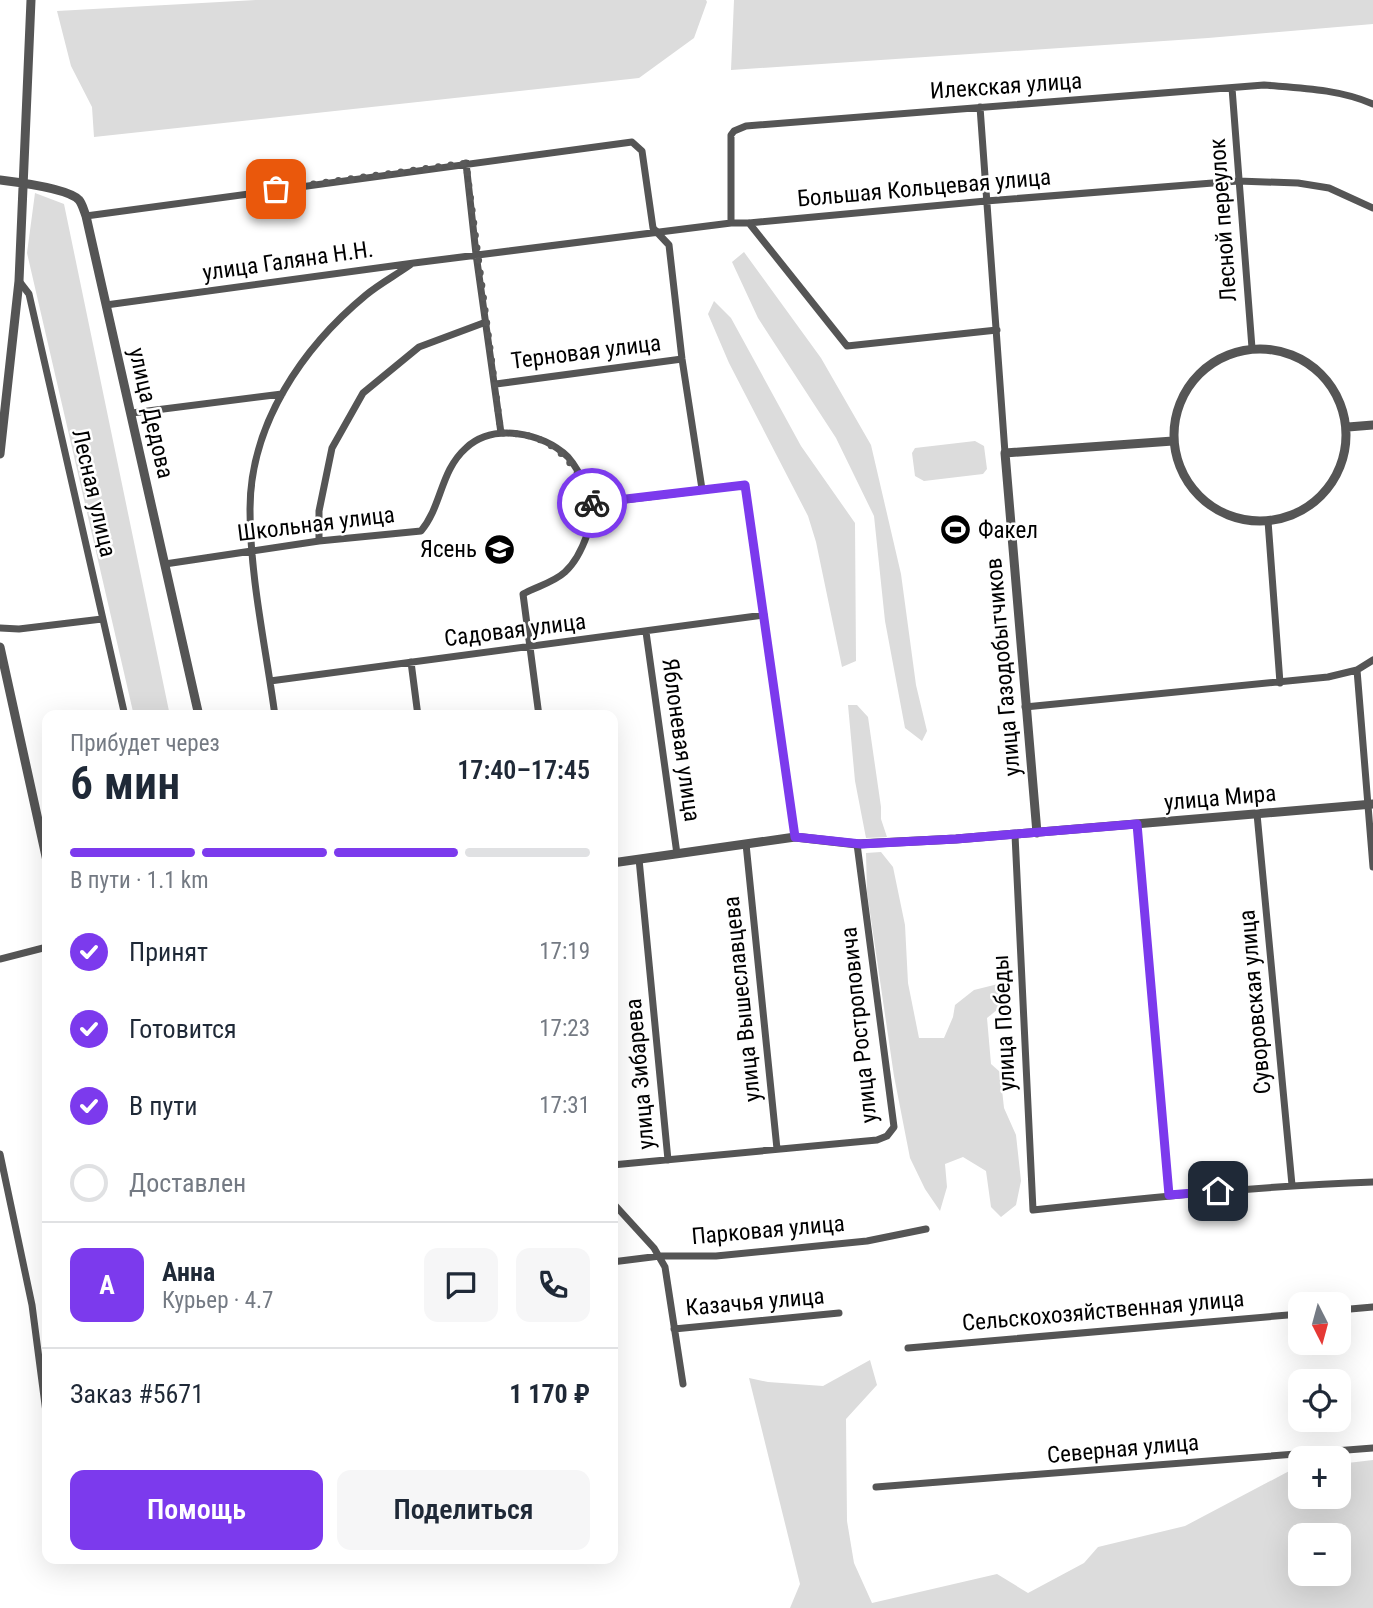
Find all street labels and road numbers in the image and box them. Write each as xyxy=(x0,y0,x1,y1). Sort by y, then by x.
street label: Илекская улица xyxy=(929,67,1083,105)
street label: Лесной переулок xyxy=(1204,137,1242,303)
street label: Большая Кольцевая улица xyxy=(796,163,1052,213)
street label: улица Галяна Н.Н. xyxy=(201,236,375,286)
street label: Терновая улица xyxy=(509,329,663,375)
street label: улица Дедова xyxy=(123,345,179,481)
street label: Лесная улица xyxy=(66,426,122,560)
street label: Школьная улица xyxy=(236,501,396,547)
street label: улица Газодобытчиков xyxy=(980,557,1026,777)
street label: Садовая улица xyxy=(443,608,587,652)
street label: Яблоневая улица xyxy=(656,657,706,823)
street label: улица Мира xyxy=(1163,780,1277,816)
street label: улица Вышеславцева xyxy=(718,895,766,1103)
street label: Суворовская улица xyxy=(1233,909,1277,1095)
street label: улица Ростроповича xyxy=(835,926,883,1124)
street label: улица Победы xyxy=(987,954,1021,1092)
street label: улица Зибарева xyxy=(620,997,660,1151)
street label: Парковая улица xyxy=(690,1210,846,1250)
street label: Казачья улица xyxy=(684,1282,826,1322)
street label: Сельскохозяйственная улица xyxy=(961,1285,1245,1337)
street label: Северная улица xyxy=(1046,1429,1200,1469)

